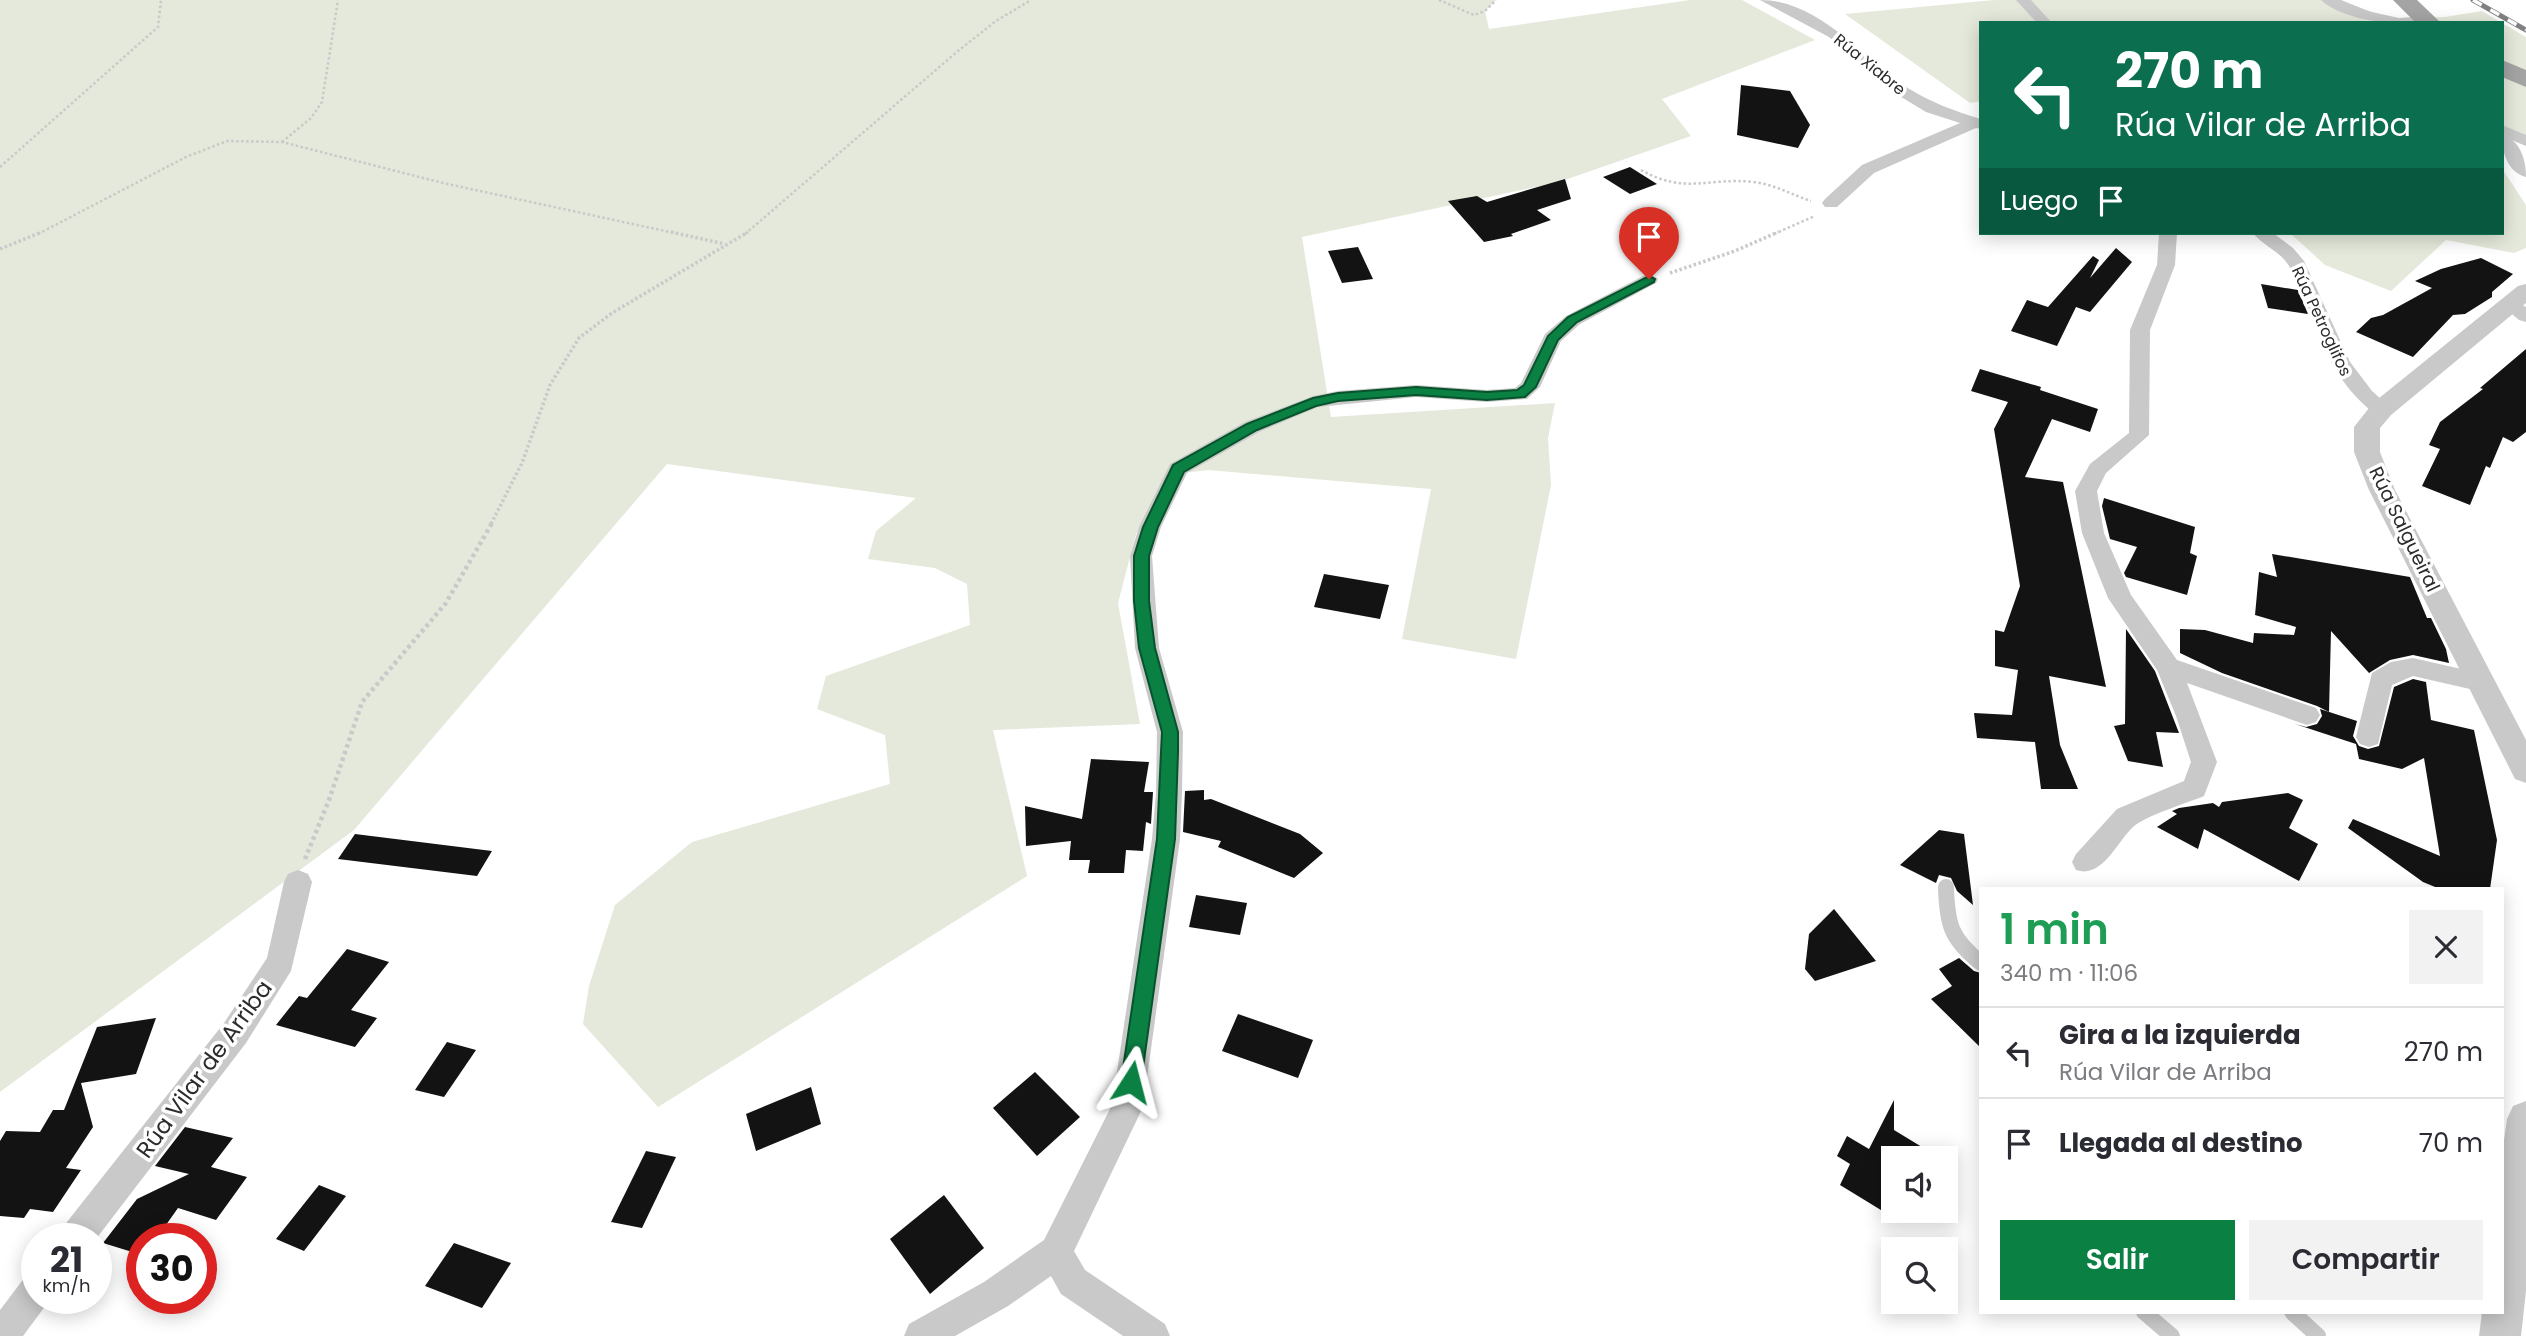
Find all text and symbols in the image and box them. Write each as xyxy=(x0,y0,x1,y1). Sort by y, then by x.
street label: Rúa Xiabre xyxy=(1829,28,1911,101)
text: 270 m xyxy=(2115,37,2263,105)
icon: left xyxy=(2000,49,2091,140)
text: Rúa Vilar de Arriba xyxy=(2115,102,2411,147)
icon: arrive xyxy=(2092,182,2130,220)
text: Luego xyxy=(2000,183,2078,219)
pin xyxy=(1619,207,1679,279)
icon: arrive xyxy=(1630,218,1668,256)
street label: Rúa Petroglifos xyxy=(2286,263,2357,380)
street label: Rúa Salgueiral xyxy=(2363,462,2447,596)
text: 1 min xyxy=(2000,900,2109,959)
button: close xyxy=(2409,910,2483,984)
text: 340 m · 11:06 xyxy=(2000,957,2138,989)
street label: Rúa Vilar de Arriba xyxy=(128,973,280,1165)
text: Gira a la izquierda xyxy=(2059,1017,2301,1053)
icon: left xyxy=(2000,1034,2038,1072)
text: 270 m xyxy=(2404,1034,2483,1070)
position arrow xyxy=(1094,1045,1168,1119)
text: Rúa Vilar de Arriba xyxy=(2059,1056,2272,1088)
icon: arrive xyxy=(2000,1125,2038,1163)
text: Llegada al destino xyxy=(2059,1125,2303,1161)
text: 70 m xyxy=(2419,1125,2483,1161)
map controls xyxy=(1881,1146,1958,1314)
button: sound xyxy=(1881,1146,1958,1223)
button: Salir xyxy=(2000,1220,2235,1300)
button: Compartir xyxy=(2249,1220,2483,1300)
speed limit sign: 30 xyxy=(126,1223,217,1314)
text: 21 xyxy=(50,1235,83,1284)
button: search xyxy=(1881,1237,1958,1314)
text: km/h xyxy=(43,1273,90,1298)

